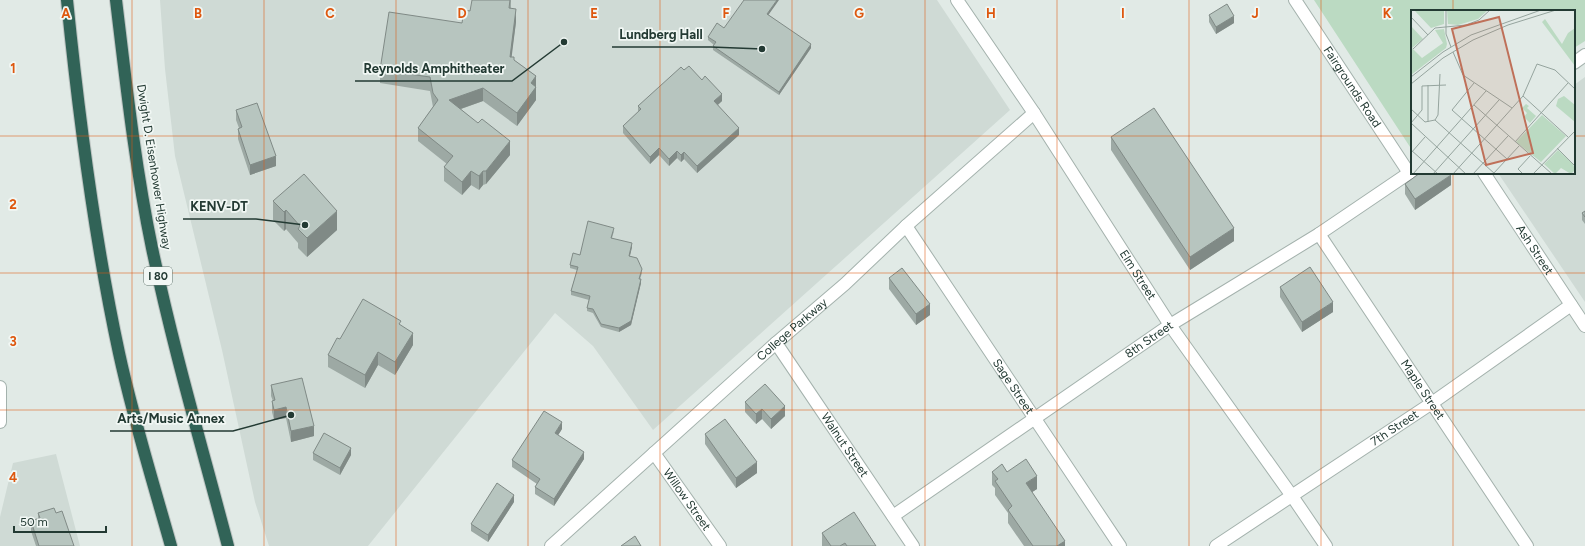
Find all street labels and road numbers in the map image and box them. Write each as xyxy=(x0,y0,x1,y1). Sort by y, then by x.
street label: Fairgrounds Road xyxy=(1320,44,1384,130)
street label: Dwight D. Eisenhower Highway xyxy=(134,83,174,252)
street label: Ash Street xyxy=(1513,222,1556,278)
street label: Elm Street xyxy=(1117,247,1159,303)
road number: I 80 xyxy=(144,267,172,285)
street label: College Parkway xyxy=(754,295,831,364)
street label: 8th Street xyxy=(1122,318,1176,361)
street label: Sage Street xyxy=(990,356,1037,417)
street label: Maple Street xyxy=(1398,357,1448,423)
street label: 7th Street xyxy=(1368,407,1421,449)
street label: Walnut Street xyxy=(818,410,872,480)
street label: Willow Street xyxy=(660,466,714,533)

